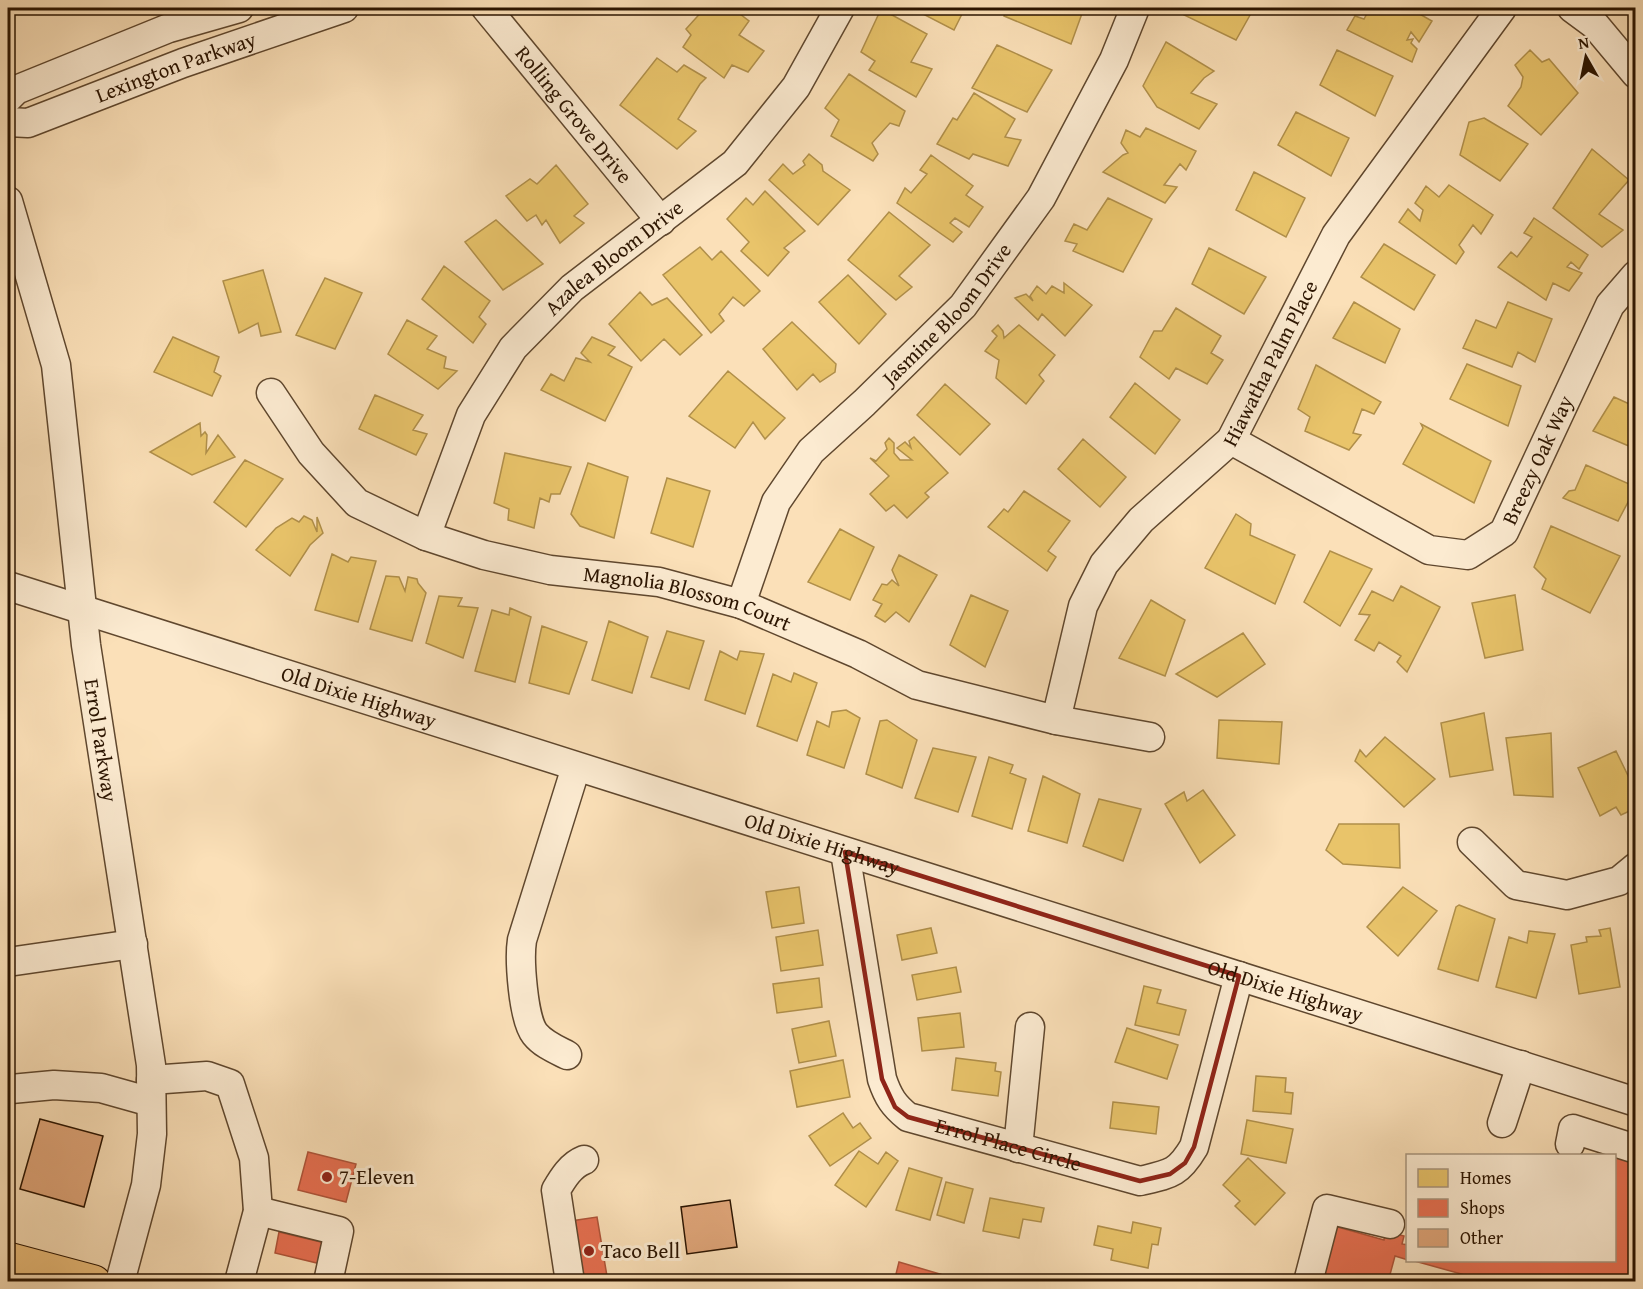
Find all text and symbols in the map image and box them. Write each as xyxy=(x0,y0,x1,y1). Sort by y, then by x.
street label: Lexington Parkway xyxy=(91,23,260,110)
north arrow xyxy=(1556,27,1616,87)
text: N xyxy=(1576,29,1591,55)
street label: Rolling Grove Drive xyxy=(508,39,640,190)
street label: Azalea Bloom Drive xyxy=(537,192,690,322)
street label: Jasmine Bloom Drive xyxy=(873,236,1019,394)
street label: Hiawatha Palm Place xyxy=(1214,275,1325,452)
street label: Breezy Oak Way xyxy=(1494,389,1581,530)
street label: Magnolia Blossom Court xyxy=(582,558,797,639)
street label: Old Dixie Highway xyxy=(277,658,441,736)
street label: Errol Parkway xyxy=(76,676,126,805)
street label: Old Dixie Highway xyxy=(741,804,904,883)
street label: Old Dixie Highway xyxy=(1204,951,1368,1030)
street label: Errol Place Circle xyxy=(932,1109,1085,1179)
legend xyxy=(1406,1154,1616,1262)
place label: 7-Eleven xyxy=(339,1161,415,1192)
text: Homes xyxy=(1460,1164,1511,1191)
marker: 7-Eleven xyxy=(320,1170,334,1184)
text: Shops xyxy=(1460,1194,1505,1221)
text: Other xyxy=(1460,1224,1504,1251)
place label: Taco Bell xyxy=(601,1235,680,1266)
marker: Taco Bell xyxy=(582,1244,596,1258)

